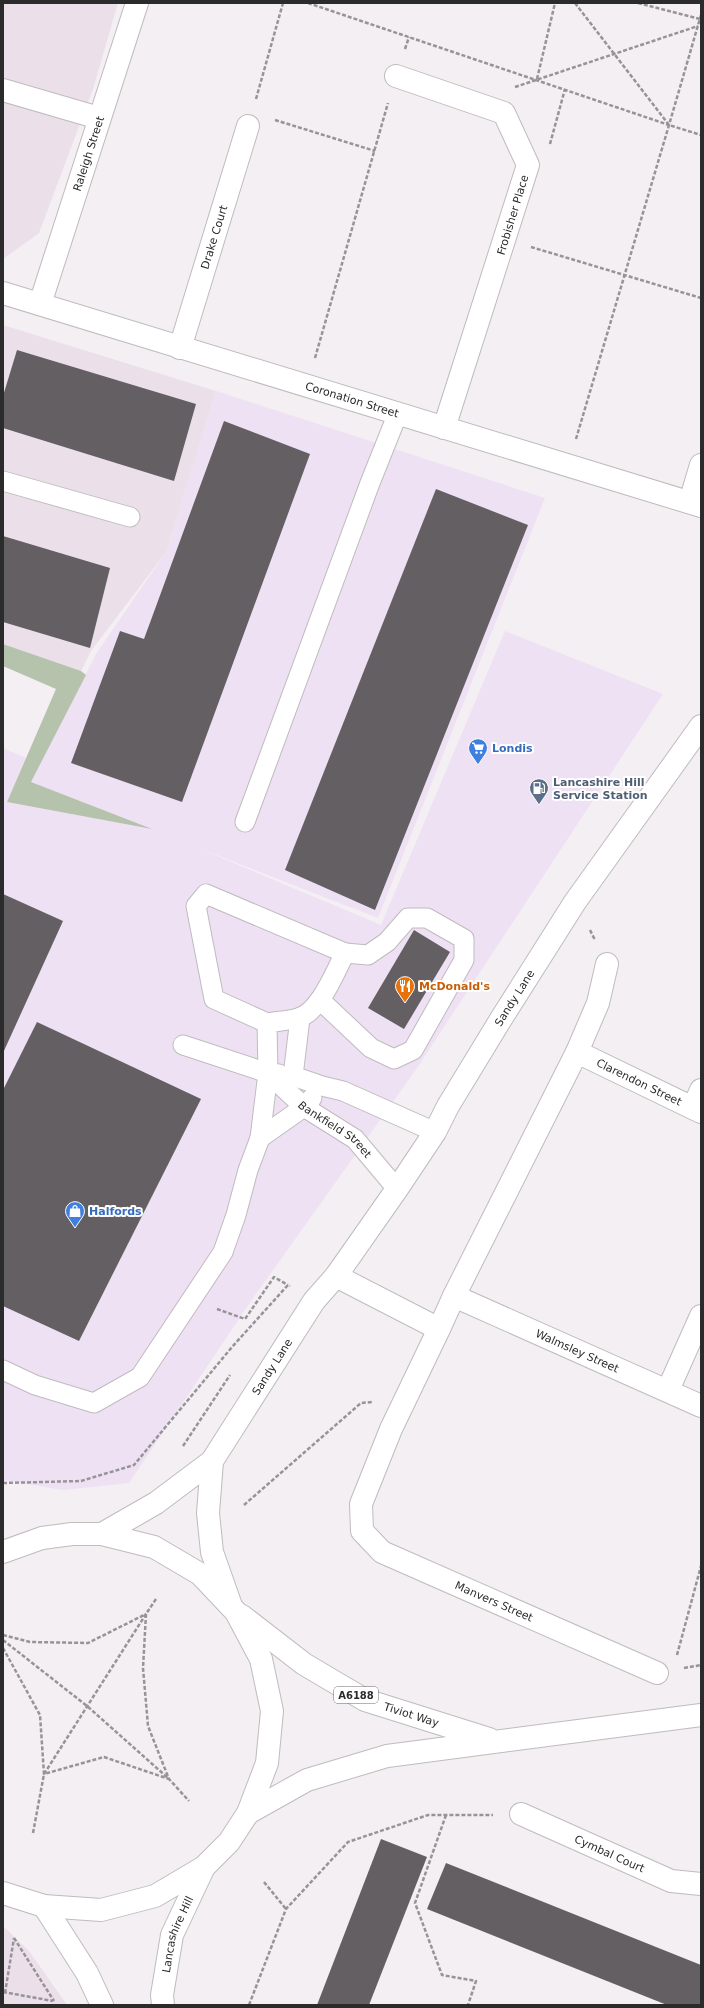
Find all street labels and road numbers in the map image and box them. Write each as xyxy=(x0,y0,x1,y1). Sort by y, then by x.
street label: Raleigh Street xyxy=(70,114,107,193)
street label: Frobisher Place xyxy=(495,173,531,257)
street label: Drake Court xyxy=(198,203,230,271)
street label: Coronation Street xyxy=(304,379,401,420)
street label: Sandy Lane xyxy=(492,967,537,1029)
street label: Clarendon Street xyxy=(594,1056,685,1109)
street label: Bankfield Street xyxy=(295,1098,375,1161)
street label: Walmsley Street xyxy=(534,1327,622,1375)
street label: Sandy Lane xyxy=(249,1336,295,1397)
street label: Manvers Street xyxy=(453,1578,536,1624)
road number: A6188 xyxy=(334,1687,378,1703)
street label: Tiviot Way xyxy=(381,1700,441,1730)
street label: Cymbal Court xyxy=(572,1832,647,1875)
street label: Lancashire Hill xyxy=(159,1894,196,1974)

